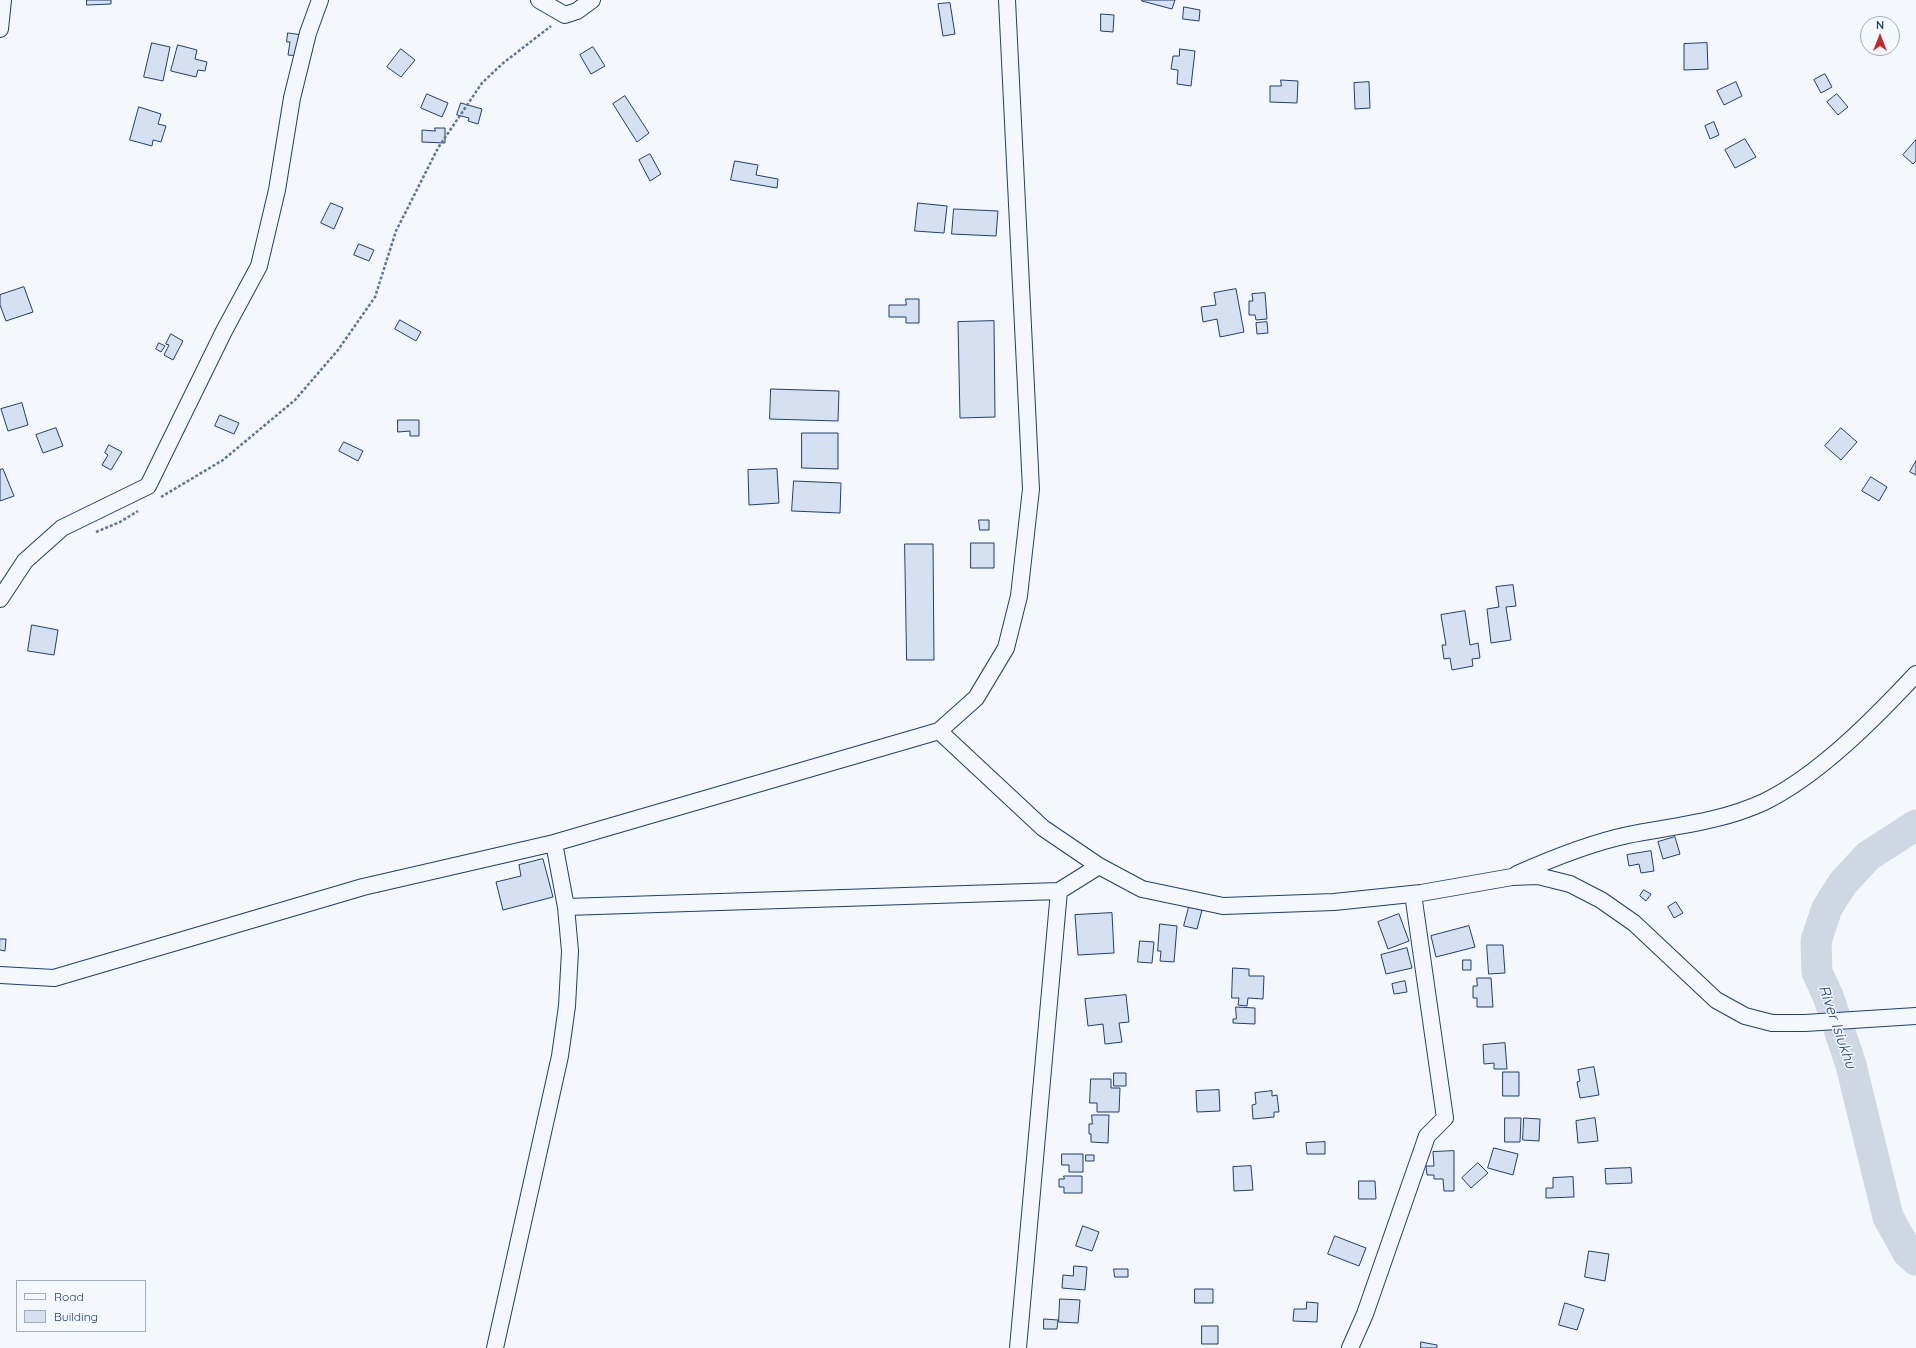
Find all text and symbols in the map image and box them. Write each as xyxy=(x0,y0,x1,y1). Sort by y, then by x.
north arrow xyxy=(1860,16,1900,56)
text: N xyxy=(1876,18,1884,32)
water label: River Isiukhu xyxy=(1814,983,1860,1071)
legend xyxy=(16,1280,146,1332)
text: Road xyxy=(54,1289,84,1304)
text: Building xyxy=(54,1309,98,1324)

